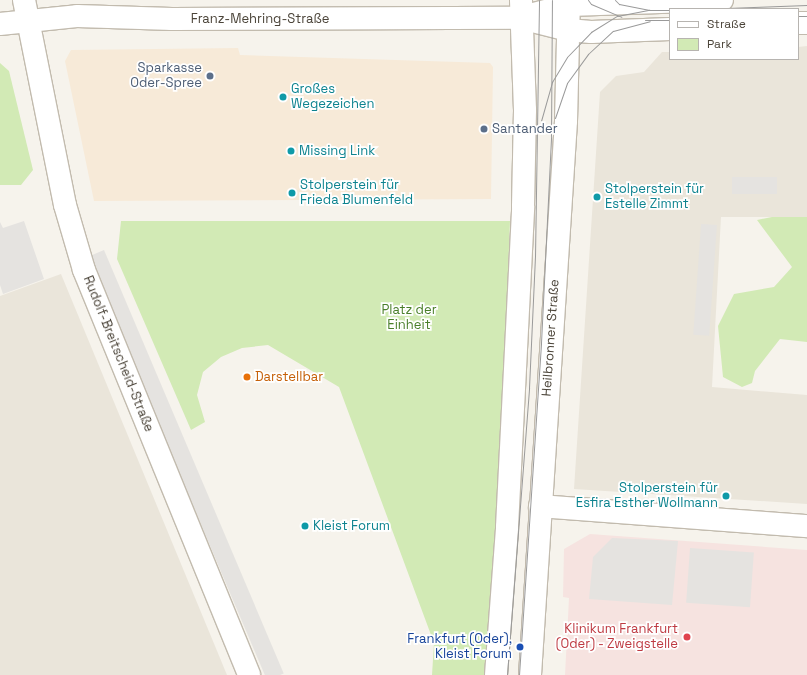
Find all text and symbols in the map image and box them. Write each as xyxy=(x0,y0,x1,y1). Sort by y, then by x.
legend xyxy=(669,8,799,60)
street label: Franz-Mehring-Straße xyxy=(191,11,329,27)
text: Straße xyxy=(707,16,746,32)
text: Park xyxy=(707,36,732,52)
place label: Sparkasse Oder-Spree xyxy=(130,61,202,92)
marker: Sparkasse Oder-Spree xyxy=(205,71,215,81)
place label: Großes Wegezeichen xyxy=(291,82,375,113)
marker: Großes Wegezeichen xyxy=(278,92,288,102)
place label: Santander xyxy=(492,121,558,137)
marker: Santander xyxy=(479,124,489,134)
place label: Missing Link xyxy=(299,143,375,159)
marker: Missing Link xyxy=(286,146,296,156)
place label: Stolperstein für Frieda Blumenfeld xyxy=(300,178,413,209)
place label: Stolperstein für Estelle Zimmt xyxy=(605,182,704,213)
marker: Stolperstein für Frieda Blumenfeld xyxy=(287,188,297,198)
marker: Stolperstein für Estelle Zimmt xyxy=(592,192,602,202)
street label: Rudolf-Breitscheid-Straße xyxy=(79,274,157,434)
street label: Heilbronner Straße xyxy=(539,279,563,397)
park label: Platz der Einheit xyxy=(381,303,437,334)
place label: Darstellbar xyxy=(255,369,323,385)
marker: Darstellbar xyxy=(242,372,252,382)
place label: Stolperstein für Esfira Esther Wollmann xyxy=(576,481,718,512)
marker: Stolperstein für Esfira Esther Wollmann xyxy=(721,491,731,501)
place label: Kleist Forum xyxy=(313,518,390,534)
marker: Kleist Forum xyxy=(300,521,310,531)
place label: Klinikum Frankfurt (Oder) - Zweigstelle xyxy=(555,622,678,653)
marker: Klinikum Frankfurt (Oder) - Zweigstelle xyxy=(681,631,693,643)
place label: Frankfurt (Oder), Kleist Forum xyxy=(407,632,512,663)
marker: Frankfurt (Oder), Kleist Forum xyxy=(515,642,525,652)

